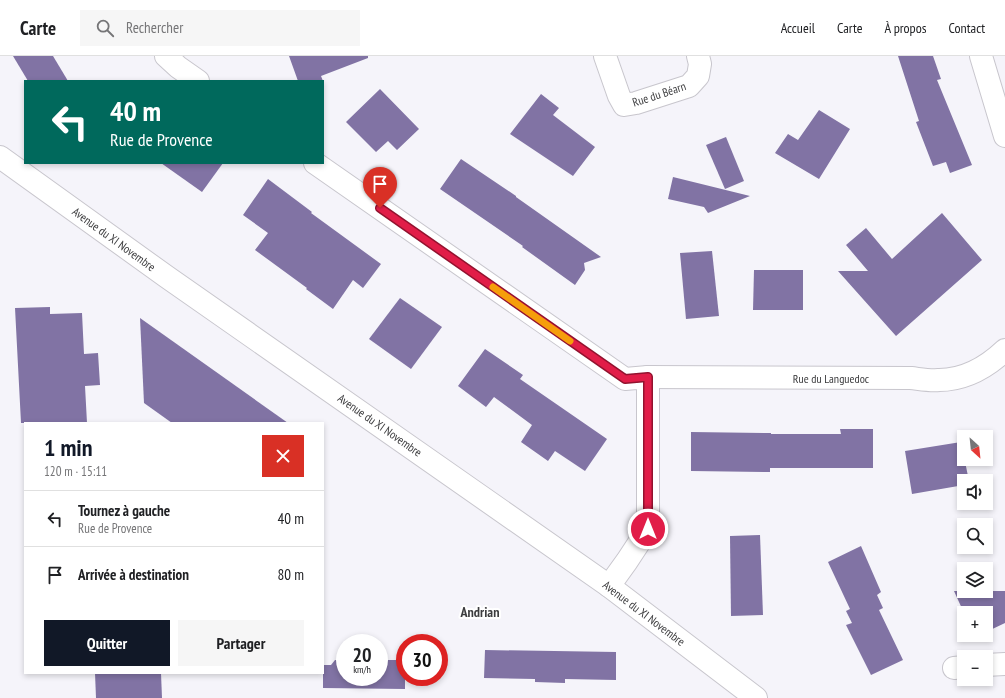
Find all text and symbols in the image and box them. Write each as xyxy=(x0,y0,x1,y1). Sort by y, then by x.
search box xyxy=(80,10,360,46)
text: Carte xyxy=(20,16,56,40)
icon: search xyxy=(94,17,116,39)
text: Rechercher xyxy=(126,18,183,37)
text: Accueil xyxy=(781,19,815,37)
text: Carte xyxy=(837,19,863,37)
text: À propos xyxy=(885,19,927,37)
text: Contact xyxy=(949,19,985,37)
street label: Rue du Béarn xyxy=(630,78,688,110)
text: 40 m xyxy=(110,92,161,129)
icon: left xyxy=(44,96,96,148)
text: Rue de Provence xyxy=(110,128,213,151)
pin xyxy=(363,167,397,208)
icon: arrive xyxy=(369,173,391,195)
street label: Avenue du XI Novembre xyxy=(69,204,159,274)
street label: Rue du Languedoc xyxy=(793,371,870,386)
street label: Avenue du XI Novembre xyxy=(335,390,425,460)
north arrow xyxy=(957,430,993,466)
map controls xyxy=(957,430,993,686)
text: 1 min xyxy=(44,432,92,463)
button: close xyxy=(262,435,304,477)
text: 120 m · 15:11 xyxy=(44,463,107,480)
button: sound xyxy=(957,474,993,510)
text: Tournez à gauche xyxy=(78,501,170,520)
icon: left xyxy=(44,508,66,530)
position arrow xyxy=(627,508,669,550)
text: 40 m xyxy=(278,509,304,528)
button: search xyxy=(957,518,993,554)
text: Rue de Provence xyxy=(78,520,152,537)
button: layers xyxy=(957,562,993,598)
icon: arrive xyxy=(44,564,66,586)
text: Arrivée à destination xyxy=(78,565,189,584)
text: 80 m xyxy=(278,565,304,584)
street label: Avenue du XI Novembre xyxy=(600,577,688,649)
district label: Andrian xyxy=(460,603,499,621)
button: + xyxy=(957,606,993,642)
button: Quitter xyxy=(44,620,170,666)
button: Partager xyxy=(178,620,304,666)
speed limit sign: 30 xyxy=(396,634,448,686)
text: 20 xyxy=(352,642,372,668)
button: − xyxy=(957,650,993,686)
text: km/h xyxy=(353,663,371,676)

